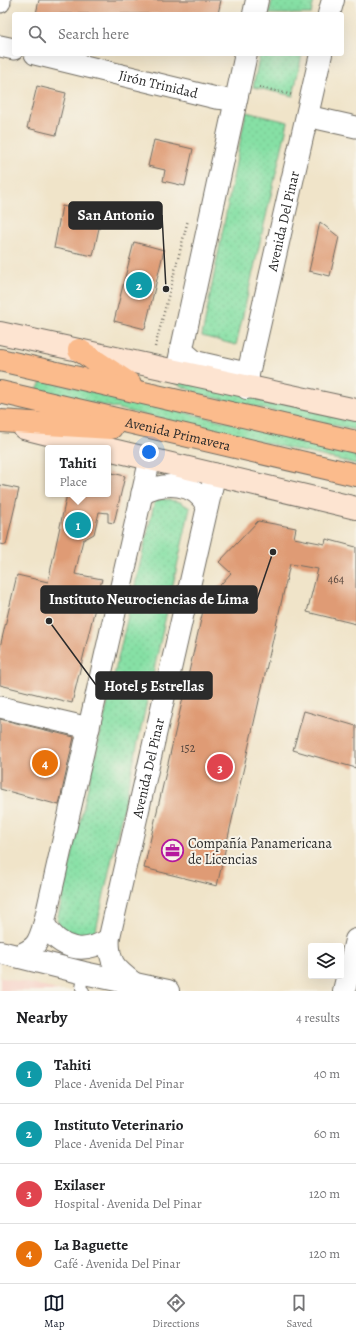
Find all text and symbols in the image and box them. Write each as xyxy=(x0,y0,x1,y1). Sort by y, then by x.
search box xyxy=(12,12,344,56)
icon: search xyxy=(26,23,48,45)
text: Search here xyxy=(58,24,129,44)
street label: Jirón Trinidad xyxy=(117,66,200,103)
street label: Avenida Del Pinar xyxy=(263,169,304,274)
callout: San Antonio xyxy=(69,202,162,229)
text: San Antonio xyxy=(78,205,155,225)
pin: 2 xyxy=(126,270,152,300)
street label: Avenida Primavera xyxy=(123,412,233,456)
your location xyxy=(139,442,159,462)
popup xyxy=(45,445,111,497)
text: Tahiti xyxy=(59,453,97,473)
text: Place xyxy=(59,473,87,490)
pin: 1 xyxy=(65,510,91,540)
house number: 464 xyxy=(328,571,345,587)
callout: Instituto Neurociencias de Lima xyxy=(41,586,257,613)
text: Instituto Neurociencias de Lima xyxy=(49,589,250,609)
callout: Hotel 5 Estrellas xyxy=(96,672,212,699)
text: Hotel 5 Estrellas xyxy=(104,676,204,696)
street label: Avenida Del Pinar xyxy=(128,716,169,821)
house number: 152 xyxy=(181,740,196,756)
pin: 4 xyxy=(32,748,58,778)
pin: 3 xyxy=(207,752,233,782)
place label: Compañía Panamericana de Licencias xyxy=(188,834,333,869)
office icon: Compañía Panamericana de Licencias xyxy=(159,838,185,864)
map controls xyxy=(308,943,344,979)
button: layers xyxy=(308,943,344,979)
text: Nearby xyxy=(16,1006,67,1029)
text: 4 results xyxy=(296,1009,340,1026)
text: Tahiti xyxy=(54,1055,91,1075)
text: 1 xyxy=(27,1065,31,1082)
text: 40 m xyxy=(314,1065,340,1082)
text: Place · Avenida Del Pinar xyxy=(54,1075,184,1092)
text: Instituto Veterinario xyxy=(54,1115,184,1135)
text: 2 xyxy=(26,1125,32,1142)
text: 60 m xyxy=(314,1125,340,1142)
text: Place · Avenida Del Pinar xyxy=(54,1135,184,1152)
text: Exilaser xyxy=(54,1175,105,1195)
text: 3 xyxy=(26,1185,32,1202)
text: 120 m xyxy=(309,1185,340,1202)
text: Hospital · Avenida Del Pinar xyxy=(54,1195,202,1212)
text: La Baguette xyxy=(54,1235,128,1255)
text: 4 xyxy=(26,1245,32,1262)
text: 120 m xyxy=(309,1245,340,1262)
text: Café · Avenida Del Pinar xyxy=(54,1255,181,1272)
tab: Map xyxy=(43,1292,65,1331)
tab: Directions xyxy=(152,1292,200,1331)
tab: Saved xyxy=(286,1292,313,1331)

